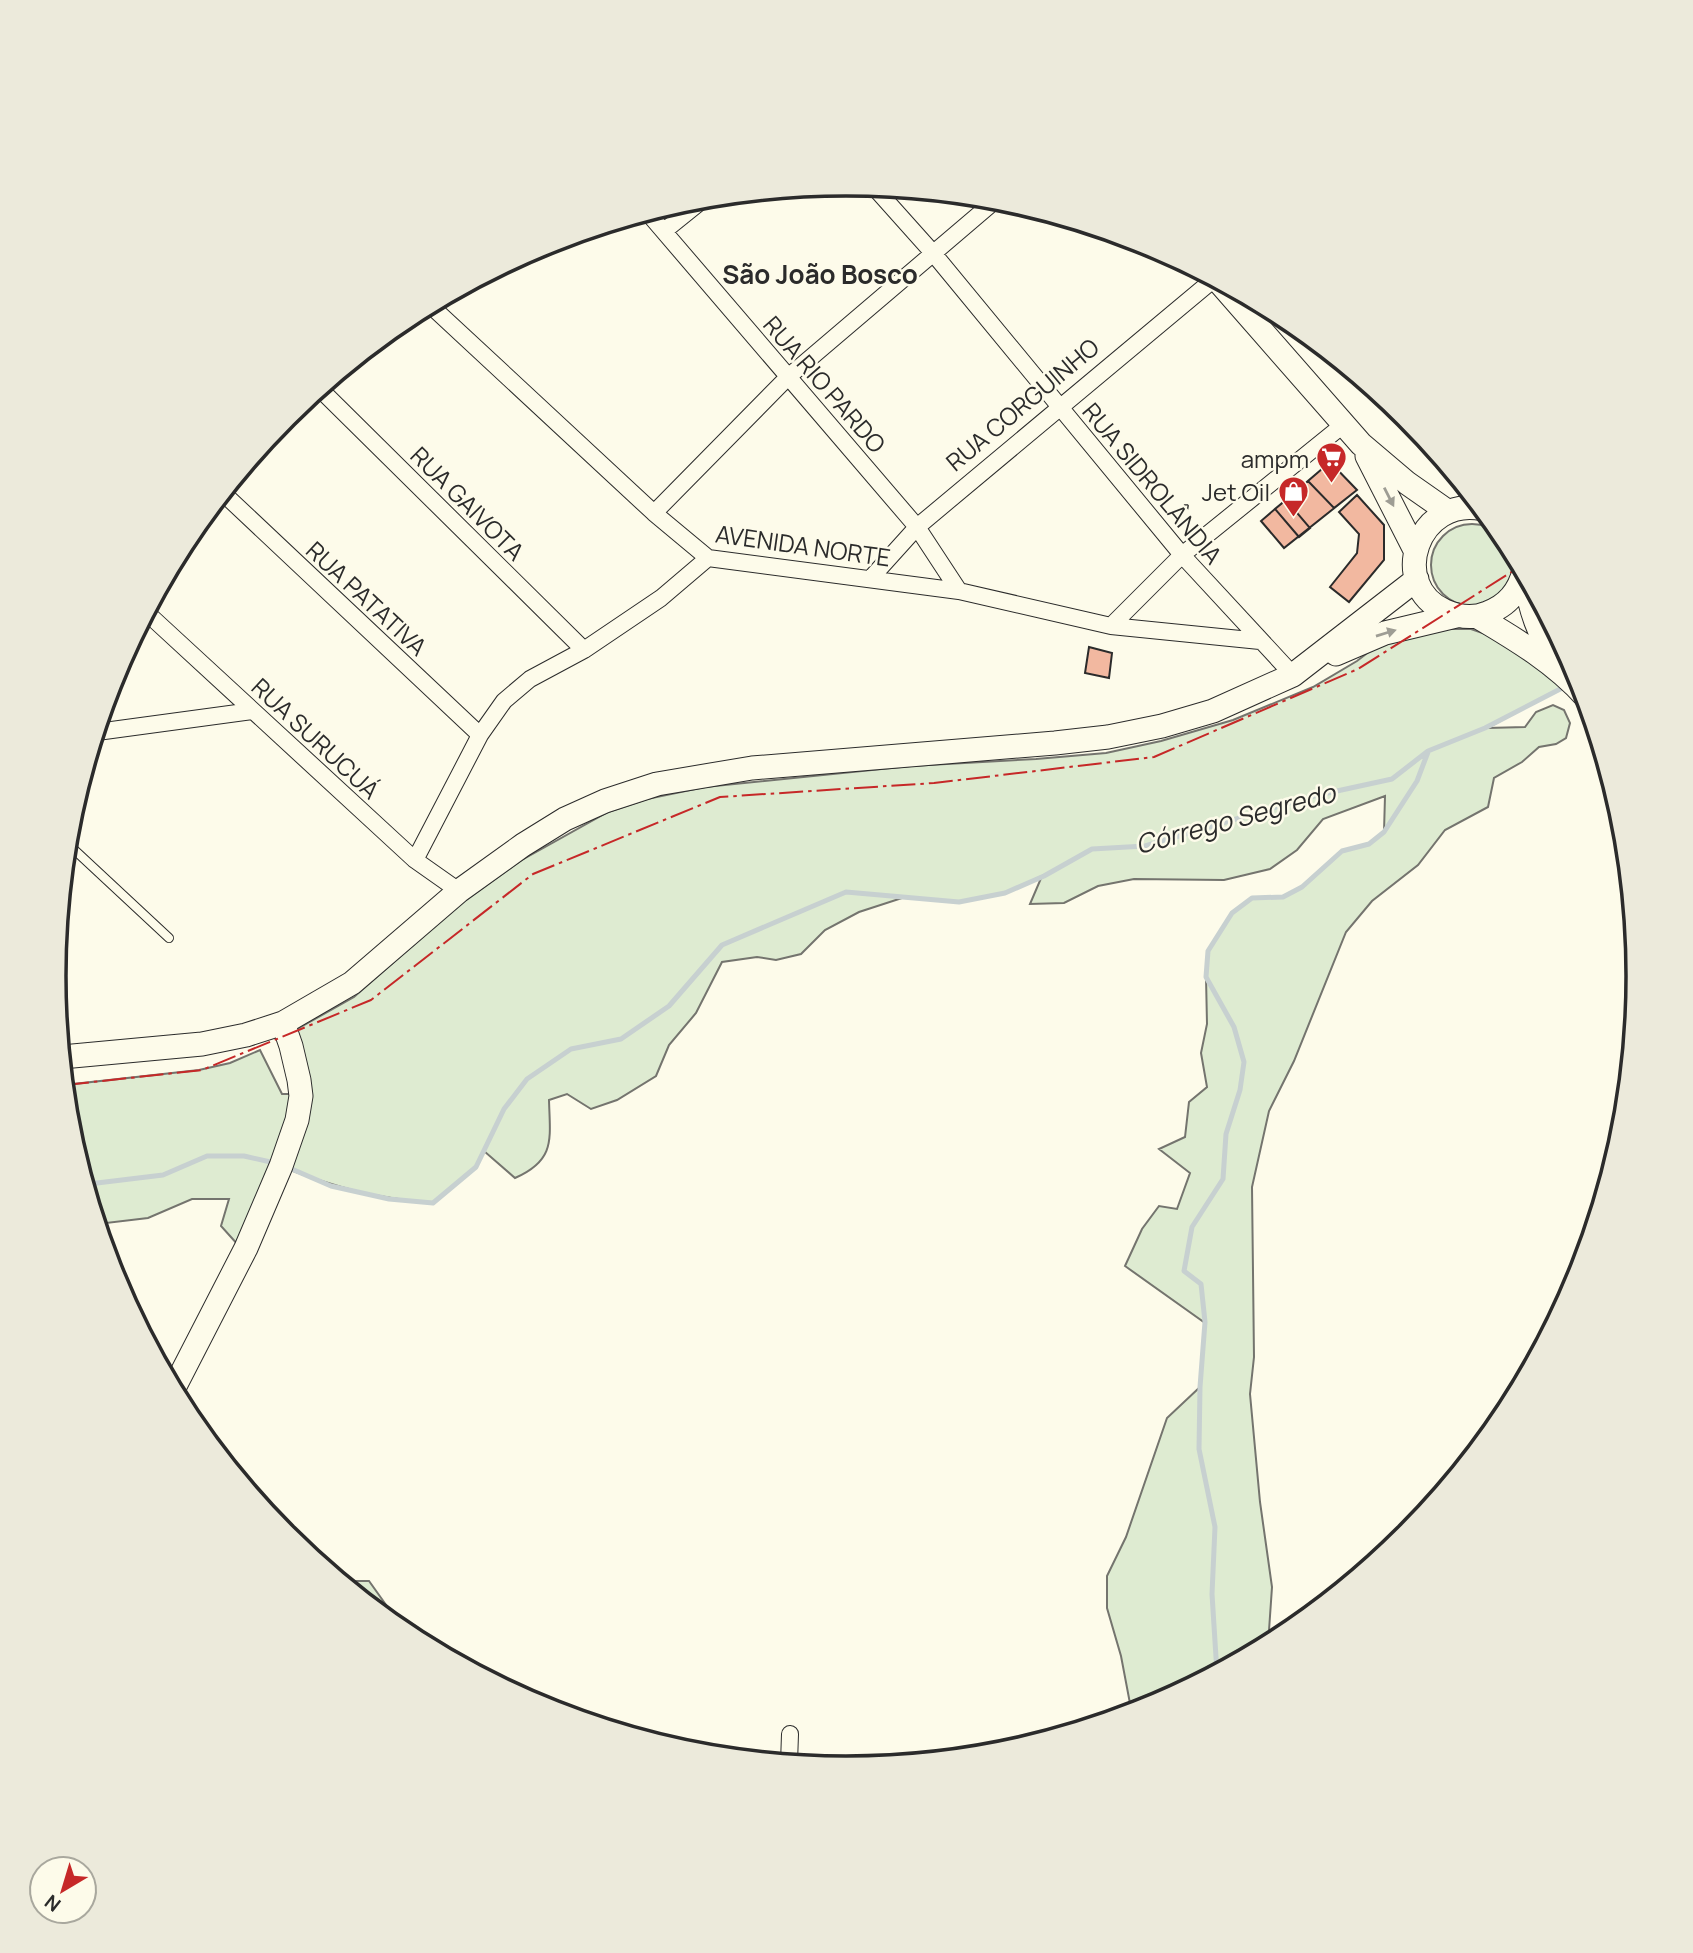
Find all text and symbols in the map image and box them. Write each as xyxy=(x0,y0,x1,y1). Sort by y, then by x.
district label: São João Bosco xyxy=(722,256,918,292)
street label: RUA RIO PARDO xyxy=(756,309,894,459)
street label: RUA CORGUINHO xyxy=(938,330,1106,478)
street label: RUA SIDROLÂNDIA xyxy=(1076,395,1230,571)
street label: RUA GAIVOTA xyxy=(404,439,532,567)
supermarket icon: ampm xyxy=(1315,441,1349,485)
place label: ampm xyxy=(1241,442,1309,475)
shop icon: Jet Oil xyxy=(1276,474,1310,518)
place label: Jet Oil xyxy=(1202,475,1270,508)
one-way arrow xyxy=(1382,487,1394,507)
street label: AVENIDA NORTE xyxy=(713,516,893,574)
street label: RUA PATATIVA xyxy=(299,533,435,663)
one-way arrow xyxy=(1376,628,1397,638)
street label: RUA SURUCUÁ xyxy=(245,670,387,806)
water label: Córrego Segredo xyxy=(1131,774,1340,862)
north arrow xyxy=(28,1855,98,1925)
text: N xyxy=(39,1889,66,1918)

